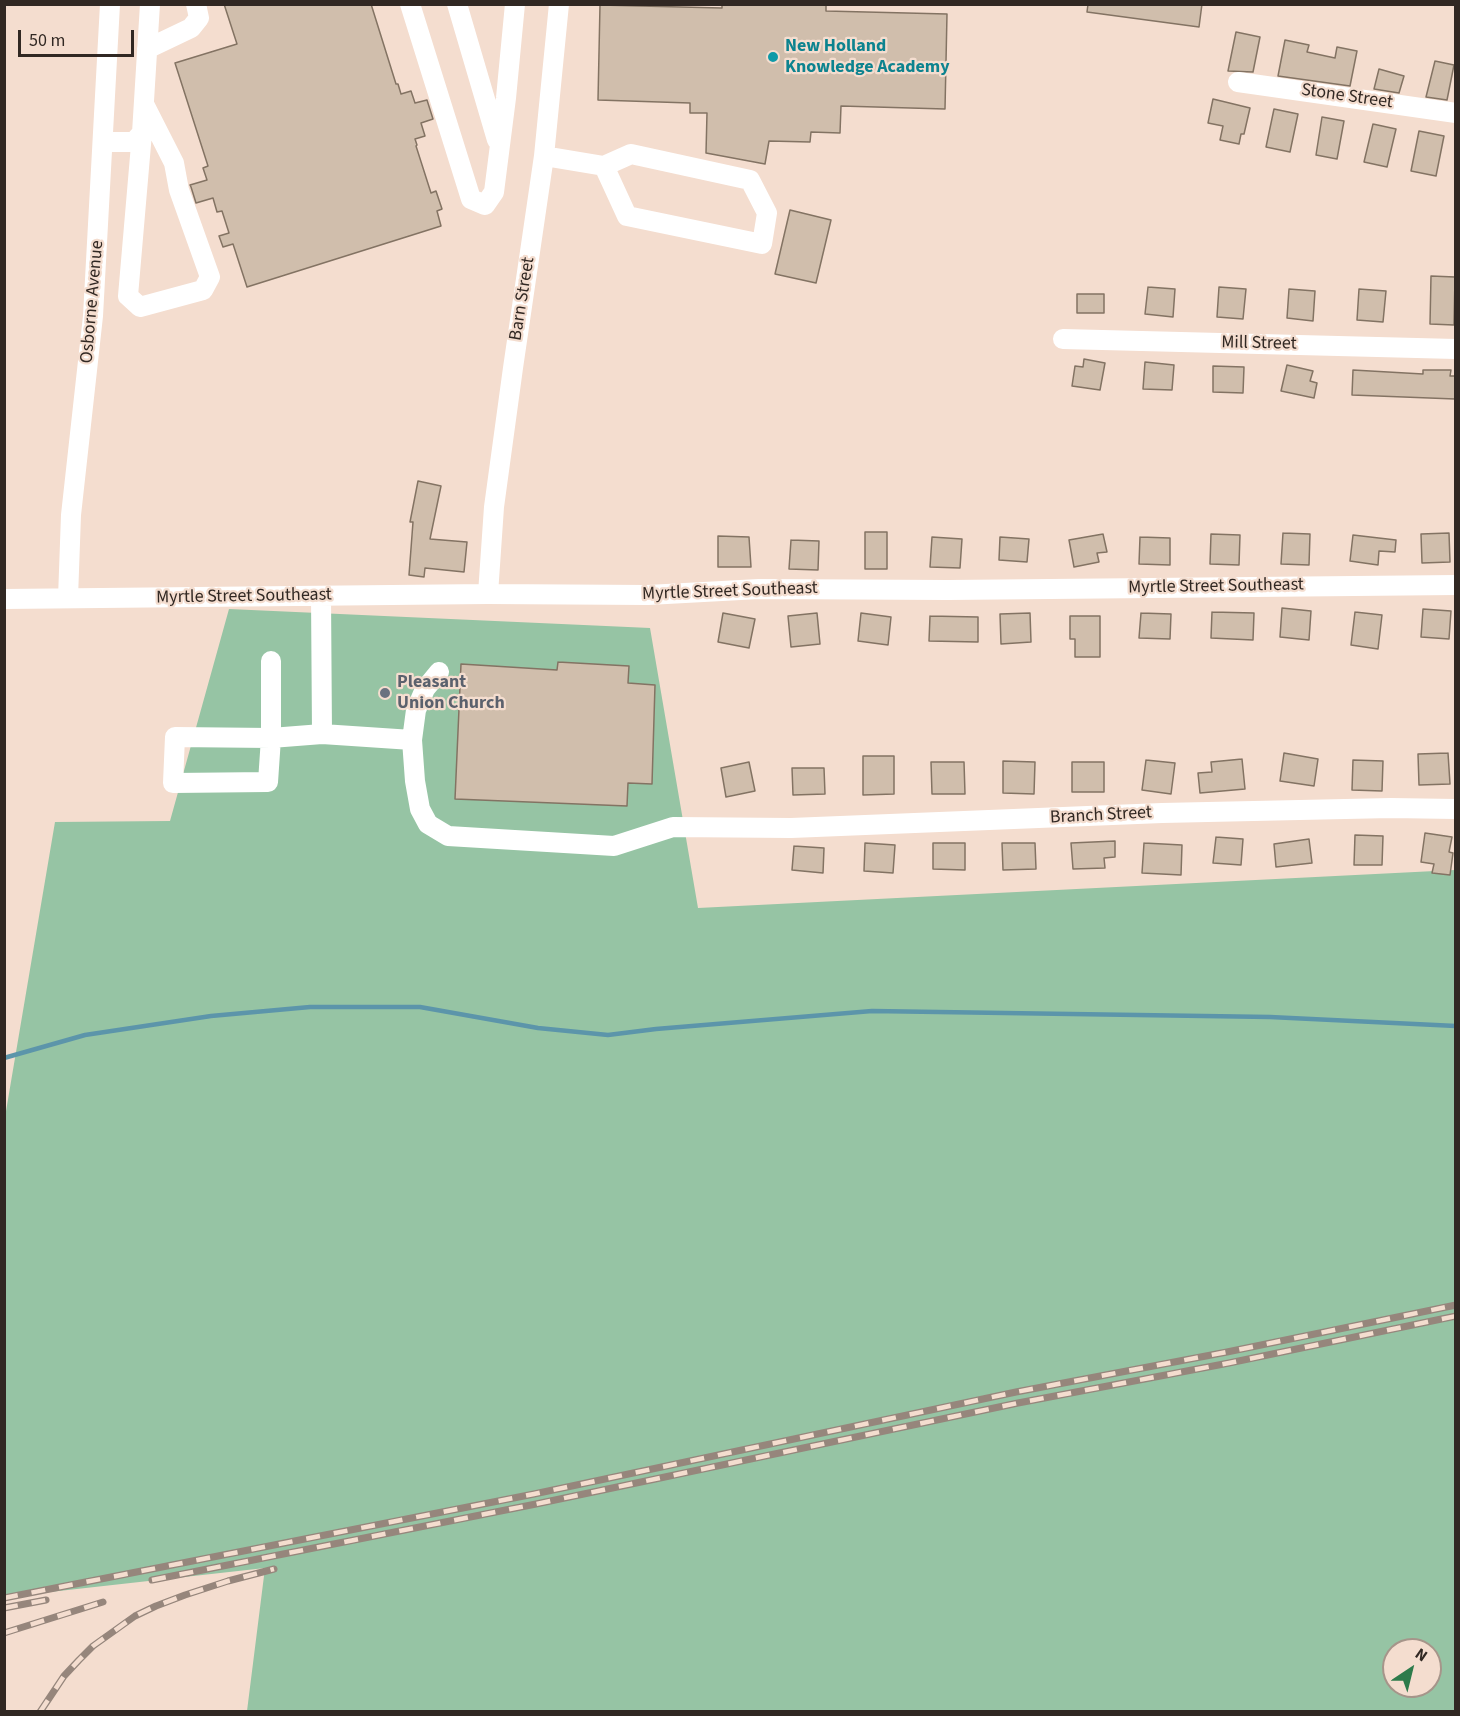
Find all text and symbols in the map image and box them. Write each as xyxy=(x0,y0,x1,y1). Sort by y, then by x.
scale bar xyxy=(21,18,136,56)
text: 50 m xyxy=(29,28,65,53)
place label: New Holland Knowledge Academy xyxy=(785,36,950,78)
marker: New Holland Knowledge Academy xyxy=(766,50,780,64)
street label: Stone Street xyxy=(1300,80,1394,114)
street label: Osborne Avenue xyxy=(77,240,109,364)
street label: Barn Street xyxy=(506,256,540,342)
street label: Mill Street xyxy=(1221,333,1297,355)
street label: Myrtle Street Southeast xyxy=(1128,575,1304,599)
street label: Myrtle Street Southeast xyxy=(642,578,818,606)
street label: Myrtle Street Southeast xyxy=(156,585,332,609)
place label: Pleasant Union Church xyxy=(397,672,505,714)
marker: Pleasant Union Church xyxy=(378,686,392,700)
street label: Branch Street xyxy=(1049,803,1153,829)
north arrow xyxy=(1382,1638,1442,1698)
text: N xyxy=(1411,1643,1432,1667)

